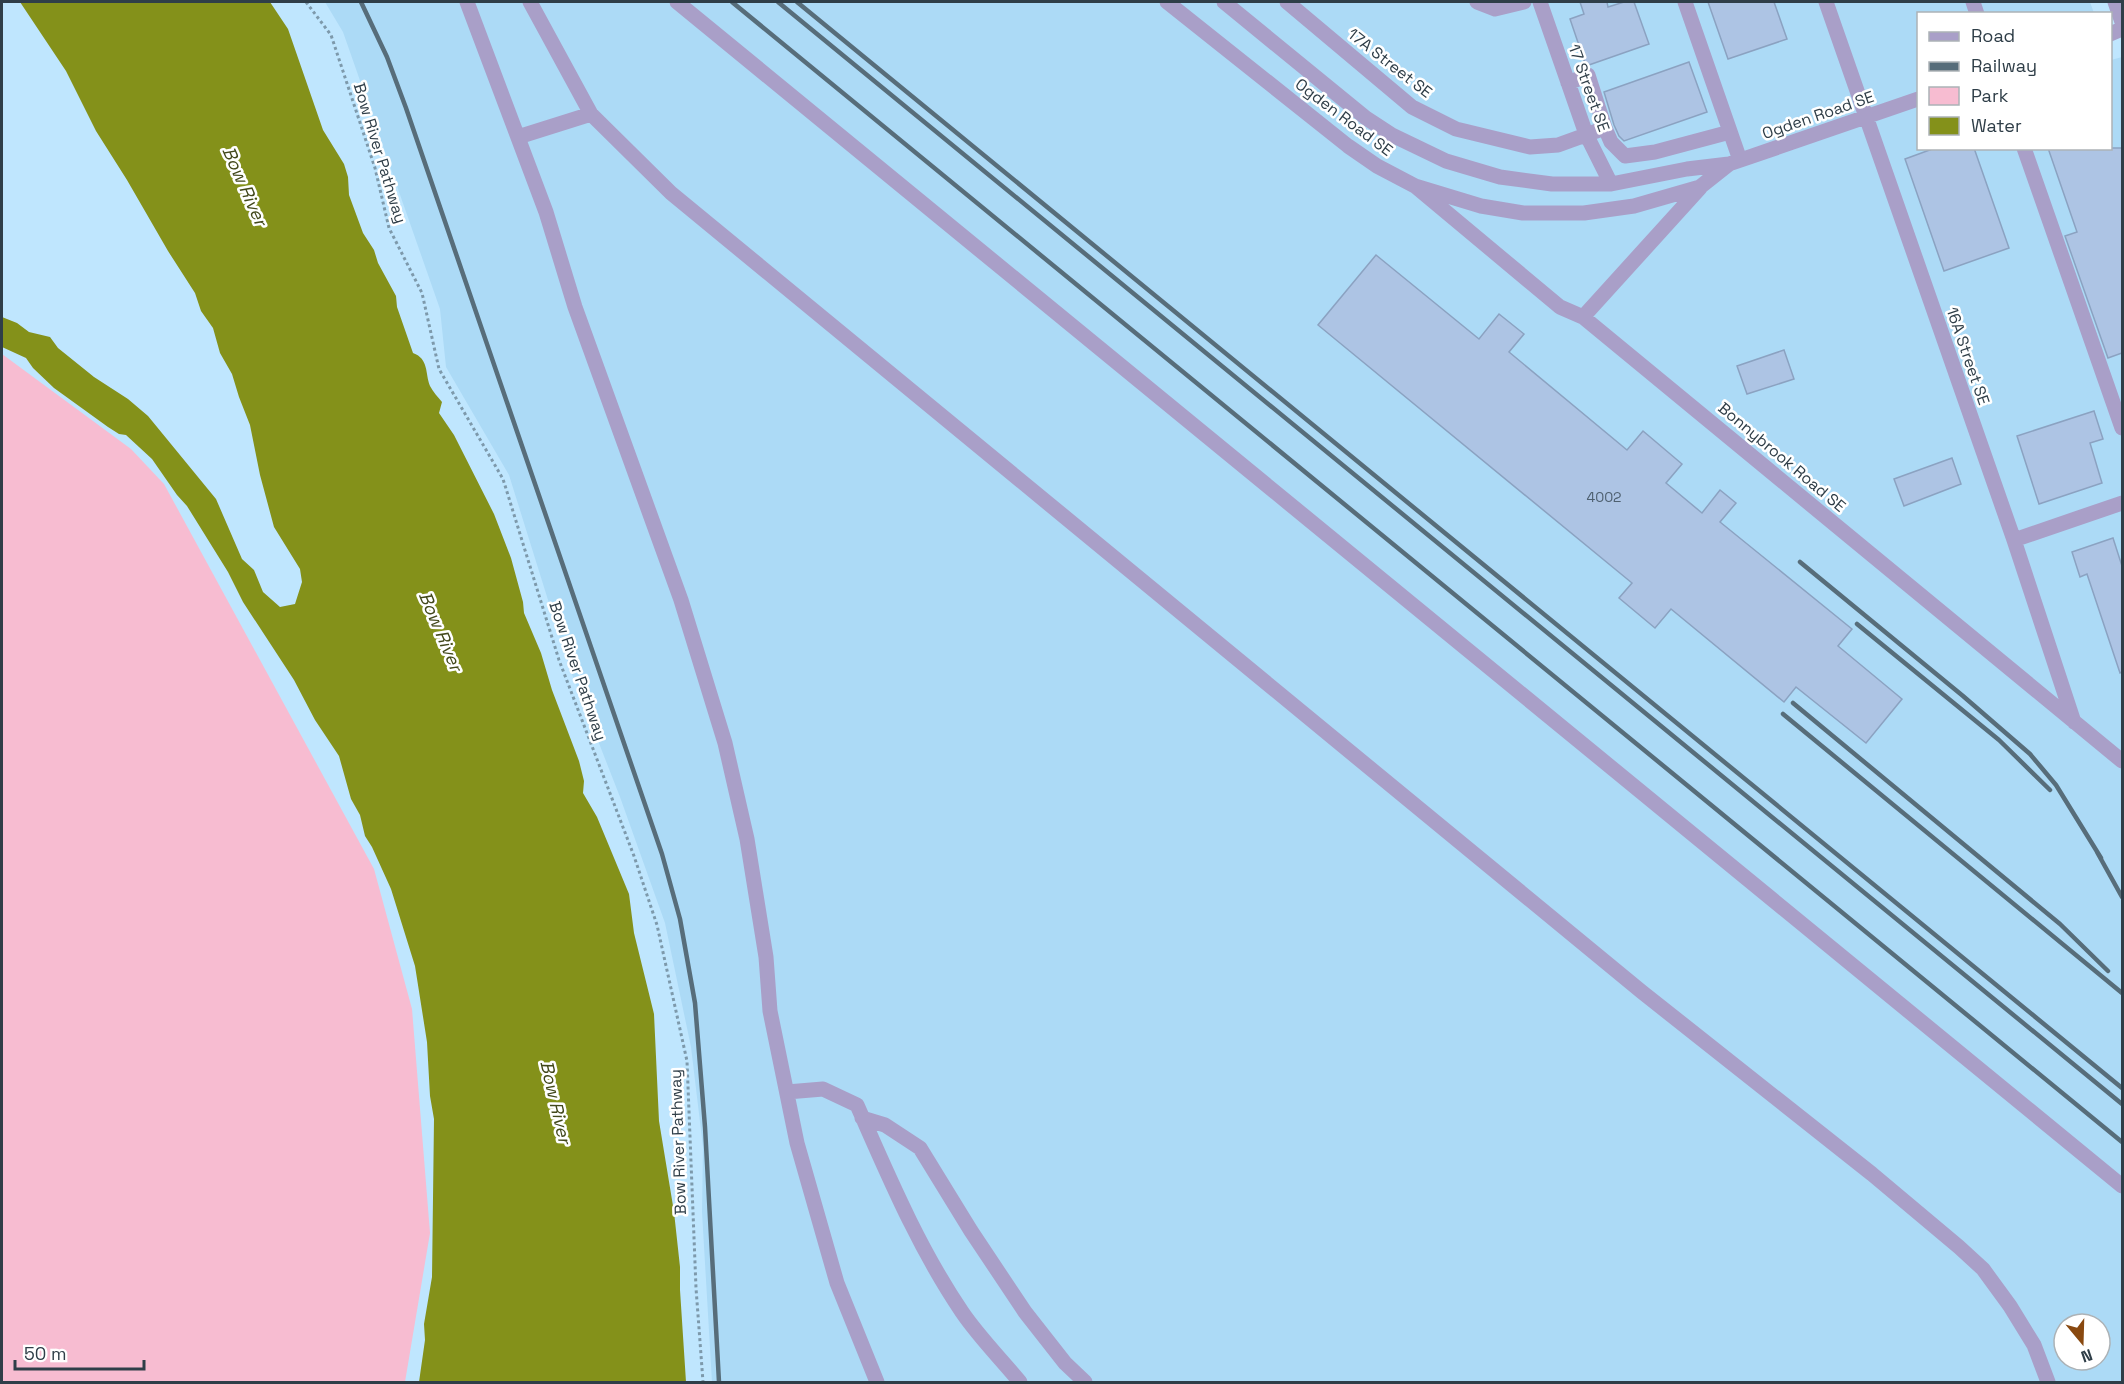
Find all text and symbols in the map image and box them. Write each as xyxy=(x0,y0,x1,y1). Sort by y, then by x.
legend xyxy=(1917,12,2112,150)
street label: 17A Street SE xyxy=(1344,23,1436,103)
text: Road xyxy=(1971,24,2015,47)
street label: 17 Street SE xyxy=(1563,41,1615,135)
text: Railway xyxy=(1971,54,2037,77)
street label: Ogden Road SE xyxy=(1291,73,1397,161)
street label: Bow River Pathway xyxy=(349,80,411,226)
text: Park xyxy=(1971,84,2009,107)
street label: Ogden Road SE xyxy=(1759,86,1877,144)
text: Water xyxy=(1971,114,2022,137)
water label: Bow River xyxy=(217,143,274,231)
street label: 16A Street SE xyxy=(1941,304,1995,408)
street label: Bonnybrook Road SE xyxy=(1714,397,1850,517)
house number: 4002 xyxy=(1586,488,1622,506)
water label: Bow River xyxy=(414,588,469,676)
street label: Bow River Pathway xyxy=(544,599,612,743)
water label: Bow River xyxy=(535,1058,577,1148)
street label: Bow River Pathway xyxy=(665,1069,691,1215)
north arrow xyxy=(2052,1312,2112,1372)
scale bar xyxy=(15,1333,144,1371)
text: 50 m xyxy=(24,1342,66,1365)
text: N xyxy=(2078,1344,2095,1367)

